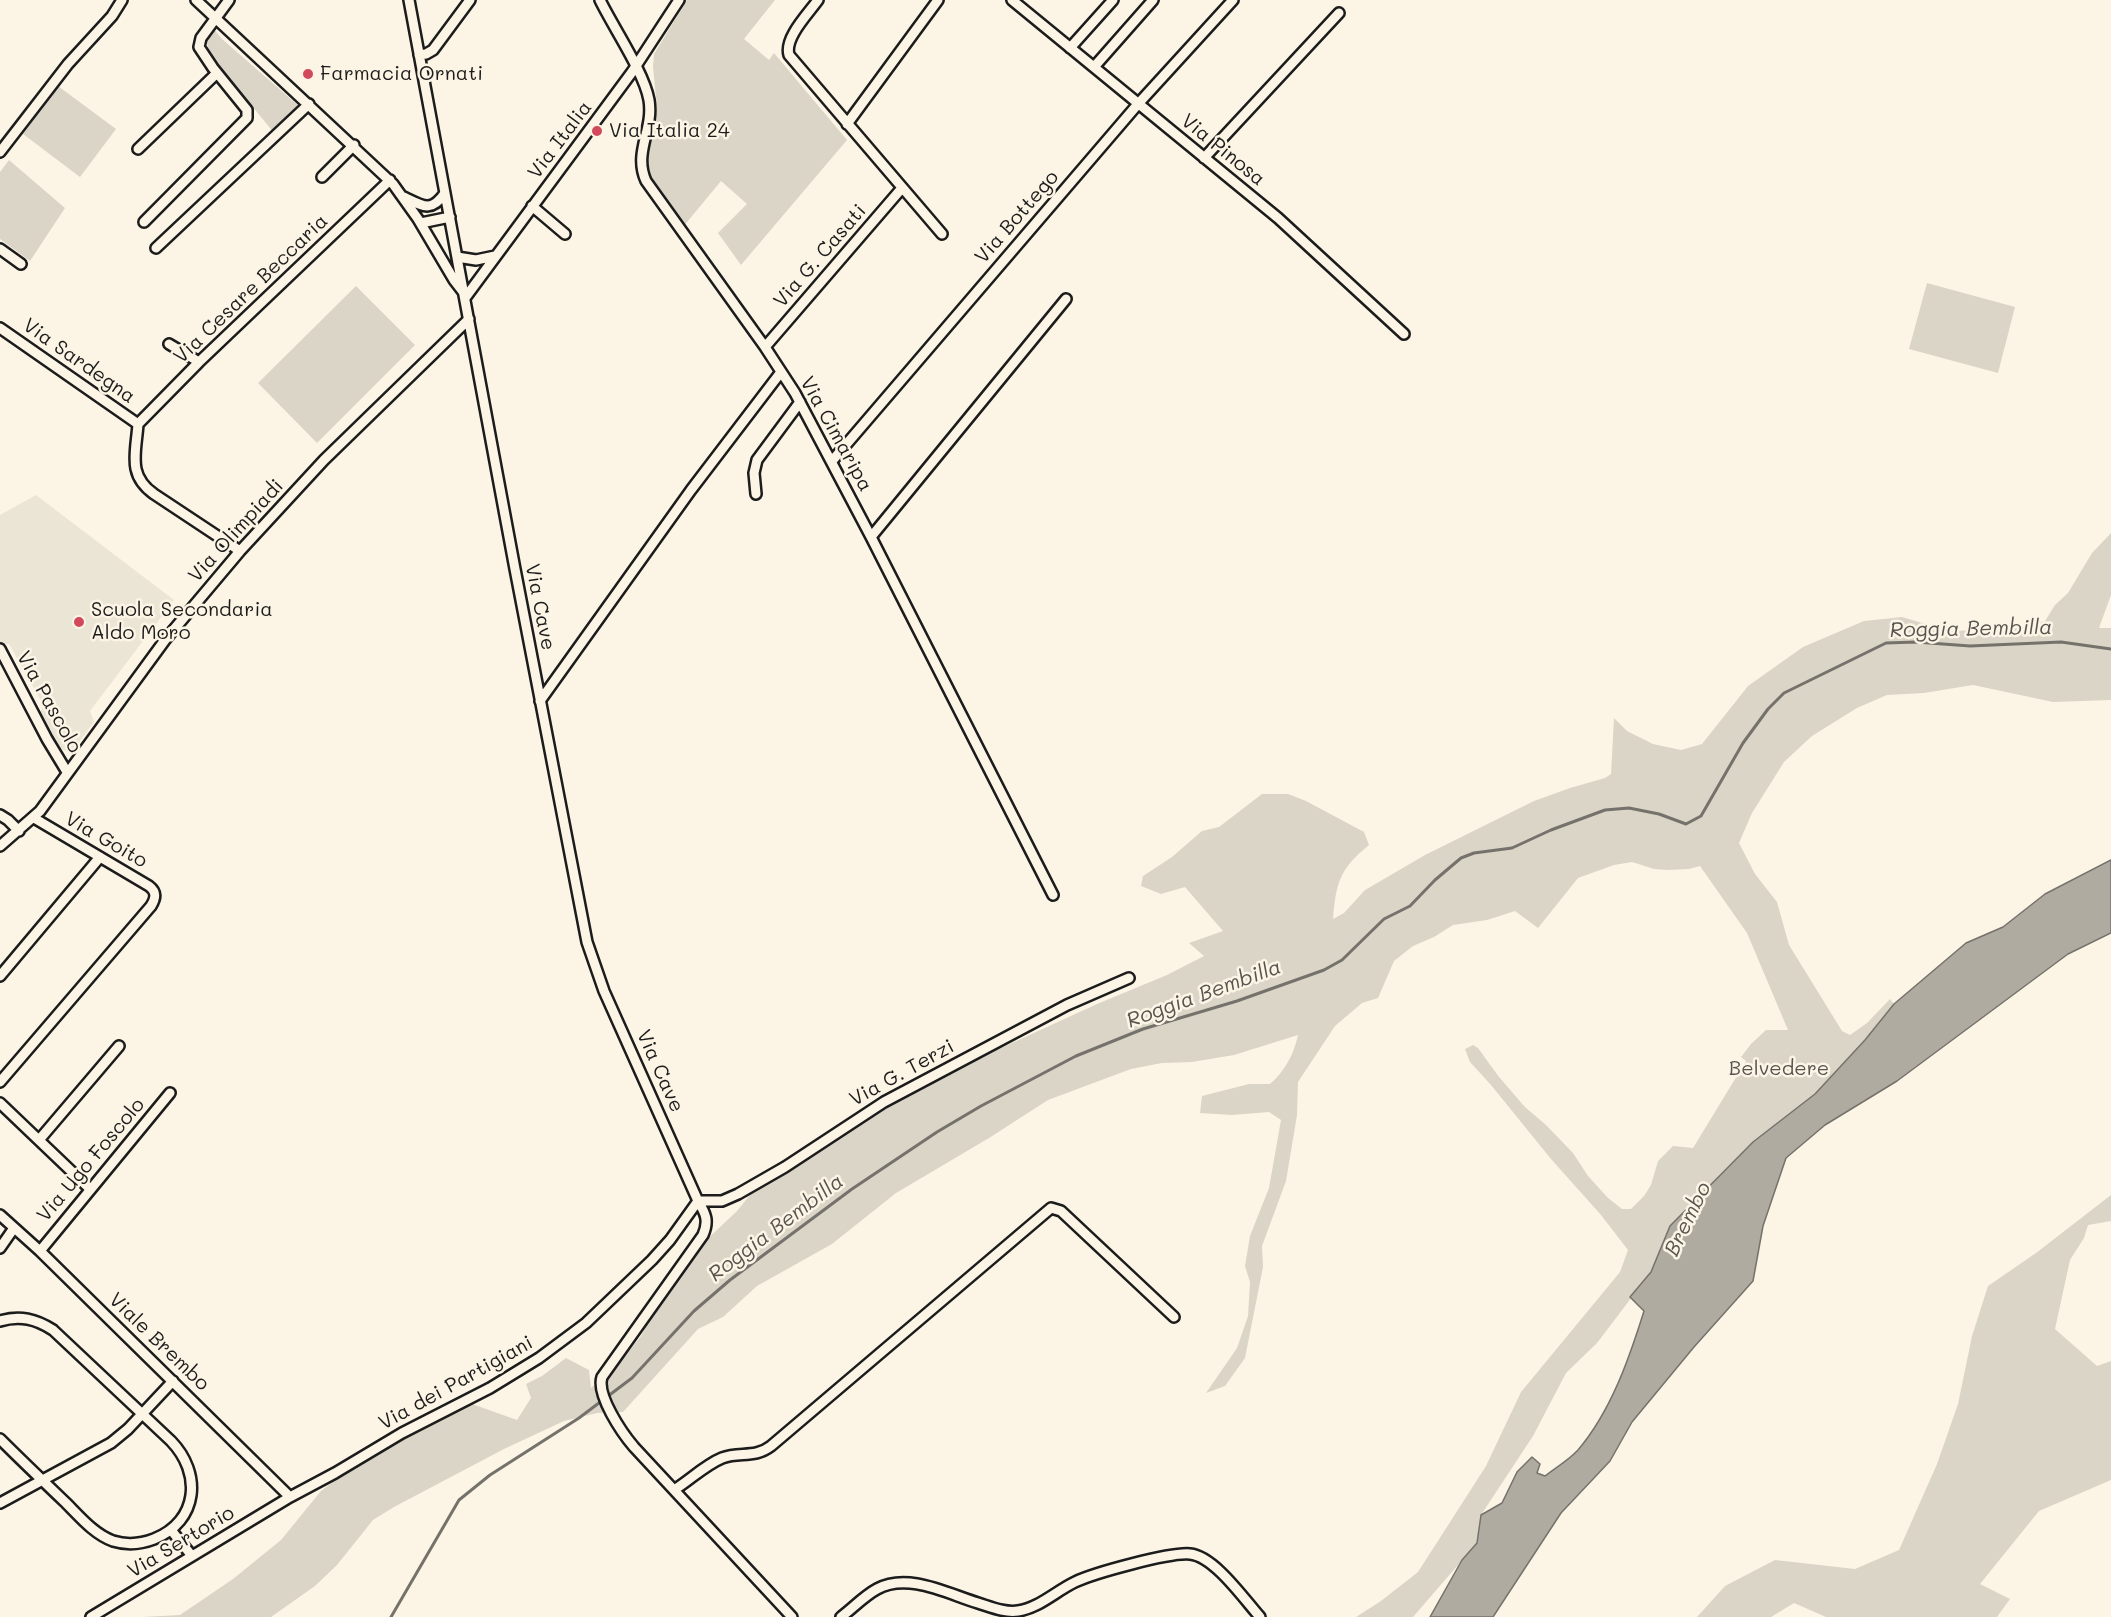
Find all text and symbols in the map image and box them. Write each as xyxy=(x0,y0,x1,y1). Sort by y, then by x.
place label: Farmacia Ornati xyxy=(320,62,483,86)
marker: Farmacia Ornati xyxy=(301,67,315,81)
street label: Via Italia xyxy=(523,96,597,184)
street label: Via Pinosa xyxy=(1176,109,1270,191)
place label: Via Italia 24 xyxy=(609,119,730,143)
marker: Via Italia 24 xyxy=(590,124,604,138)
street label: Via Bottego xyxy=(970,166,1064,268)
street label: Via G. Casati xyxy=(769,200,871,312)
street label: Via Cesare Beccaria xyxy=(169,209,333,369)
street label: Via Sardegna xyxy=(18,313,140,409)
street label: Via Cimaripa xyxy=(795,372,877,496)
street label: Via Olimpiadi xyxy=(183,474,289,588)
street label: Via Cave xyxy=(520,562,560,652)
place label: Scuola Secondaria Aldo Moro xyxy=(91,598,273,645)
marker: Scuola Secondaria Aldo Moro xyxy=(72,615,86,629)
water label: Roggia Bembilla xyxy=(1889,615,2053,643)
street label: Via Pascolo xyxy=(11,647,87,757)
street label: Via Goito xyxy=(60,807,152,873)
water label: Roggia Bembilla xyxy=(1123,954,1285,1034)
street label: Via Cave xyxy=(631,1026,689,1116)
street label: Via G. Terzi xyxy=(846,1034,958,1112)
park label: Belvedere xyxy=(1729,1057,1829,1081)
street label: Via Ugo Foscolo xyxy=(32,1093,150,1227)
water label: Roggia Bembilla xyxy=(703,1169,849,1287)
water label: Brembo xyxy=(1659,1178,1717,1260)
street label: Viale Brembo xyxy=(104,1288,214,1396)
street label: Via dei Partigiani xyxy=(375,1331,537,1435)
street label: Via Sertorio xyxy=(123,1501,239,1583)

